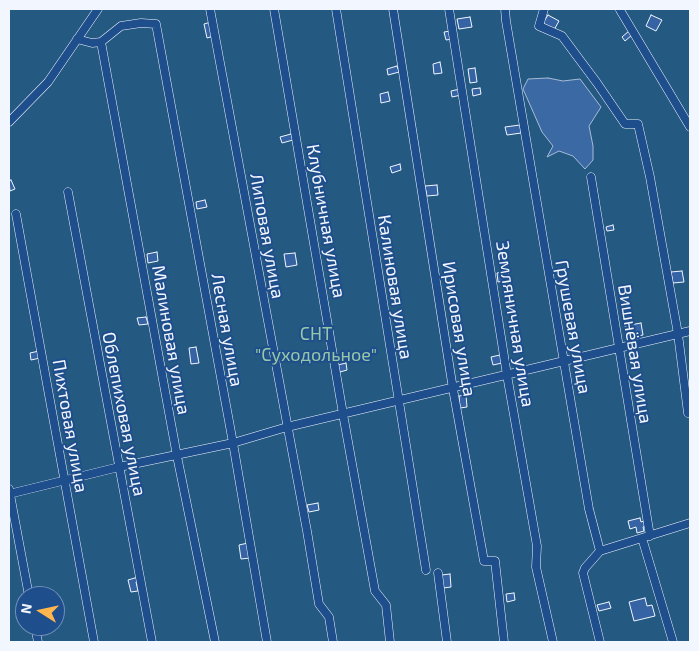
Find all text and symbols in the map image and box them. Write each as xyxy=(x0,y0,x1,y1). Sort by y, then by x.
street label: Клубничная улица xyxy=(302,142,350,300)
street label: Липовая улица xyxy=(245,172,289,300)
street label: Калиновая улица xyxy=(373,213,417,361)
street label: Земляничная улица xyxy=(491,239,539,409)
street label: Грушевая улица xyxy=(551,258,595,396)
street label: Ирисовая улица xyxy=(438,260,480,398)
street label: Малиновая улица xyxy=(147,264,195,416)
street label: Лесная улица xyxy=(206,272,248,388)
street label: Вишнёвая улица xyxy=(613,283,657,425)
park label: СНТ "Суходольное" xyxy=(255,323,377,366)
street label: Облепиховая улица xyxy=(97,330,151,498)
street label: Пихтовая улица xyxy=(48,358,92,494)
north arrow xyxy=(15,586,65,636)
text: N xyxy=(16,602,35,615)

